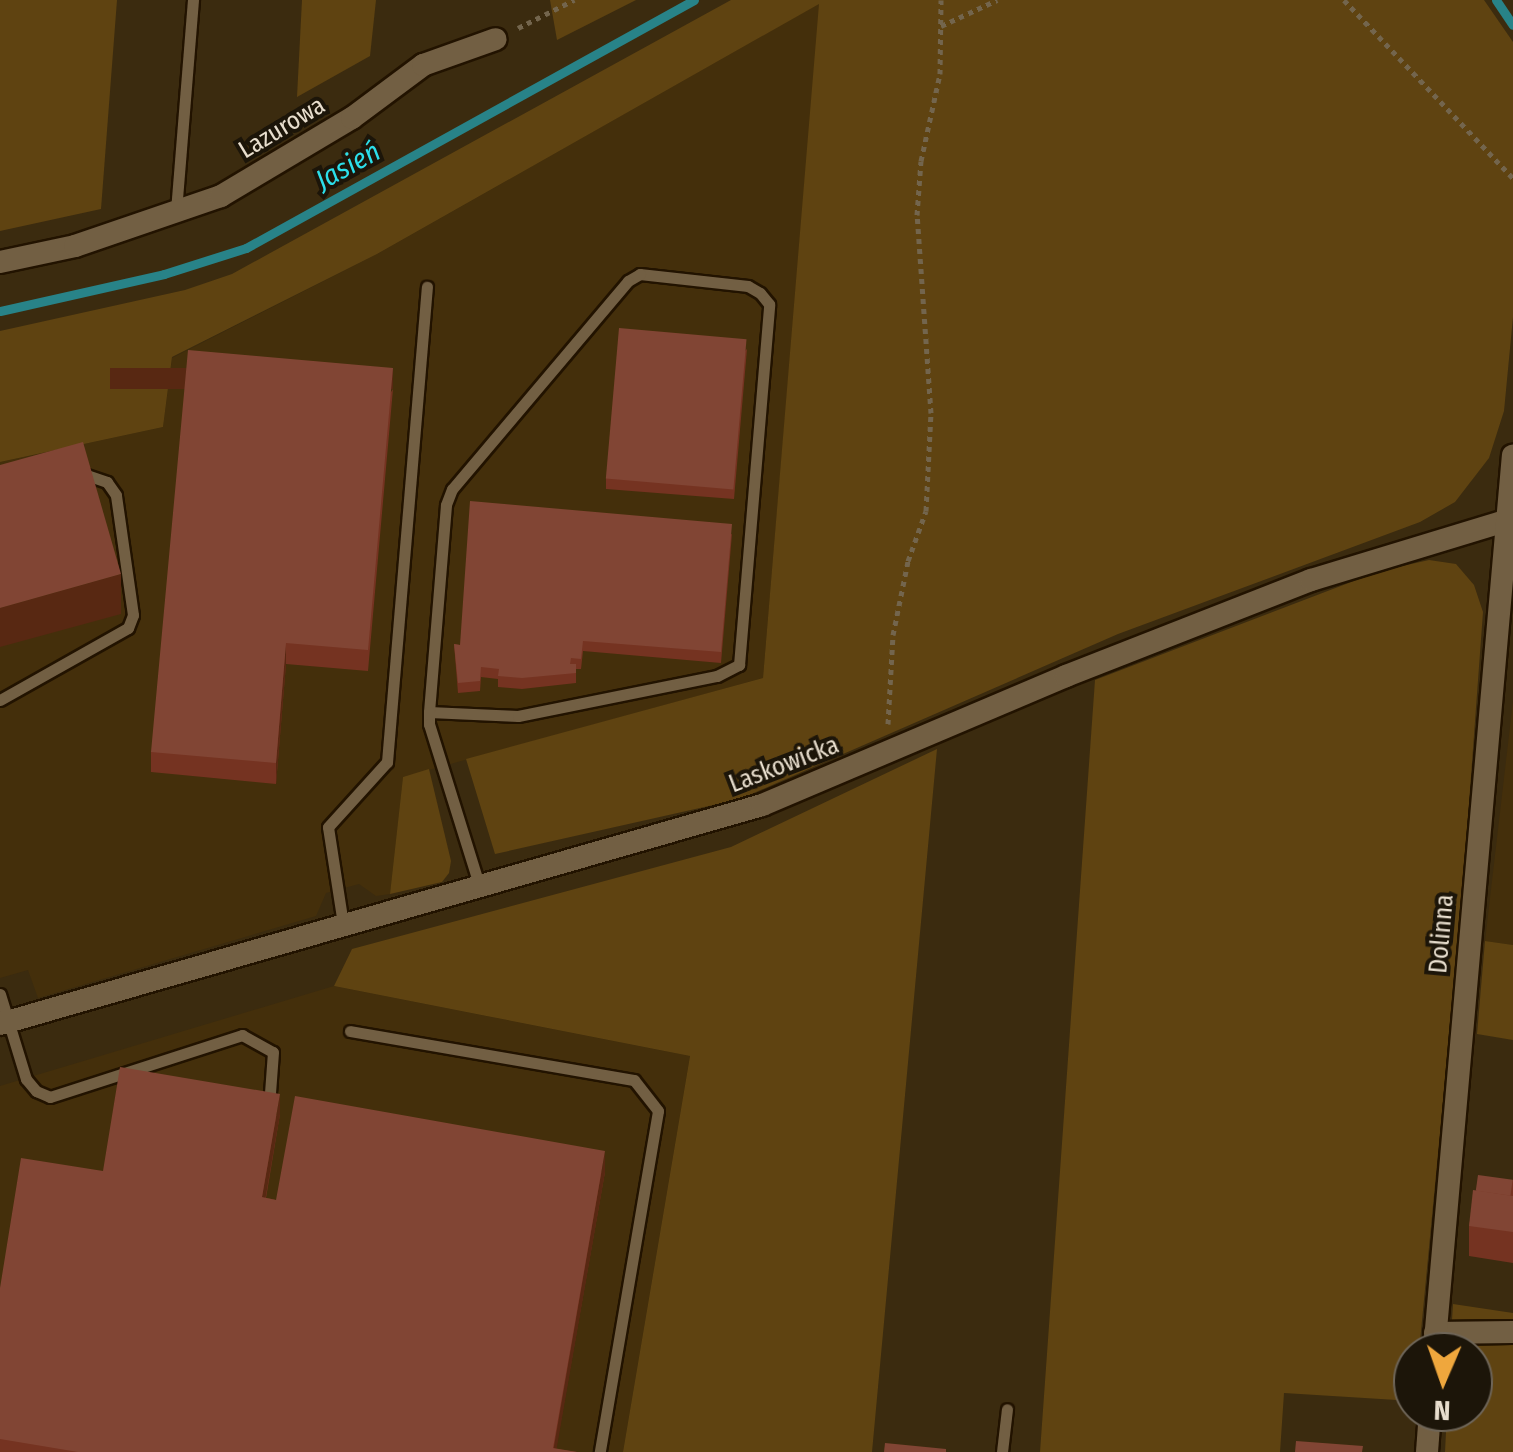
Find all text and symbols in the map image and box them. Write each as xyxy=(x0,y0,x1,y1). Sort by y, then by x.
street label: Lazurowa xyxy=(233,91,331,165)
water label: Jasień xyxy=(310,135,386,197)
street label: Laskowicka xyxy=(725,730,843,800)
street label: Dolinna xyxy=(1424,893,1460,975)
north arrow xyxy=(1393,1332,1493,1432)
text: N xyxy=(1433,1394,1451,1427)

